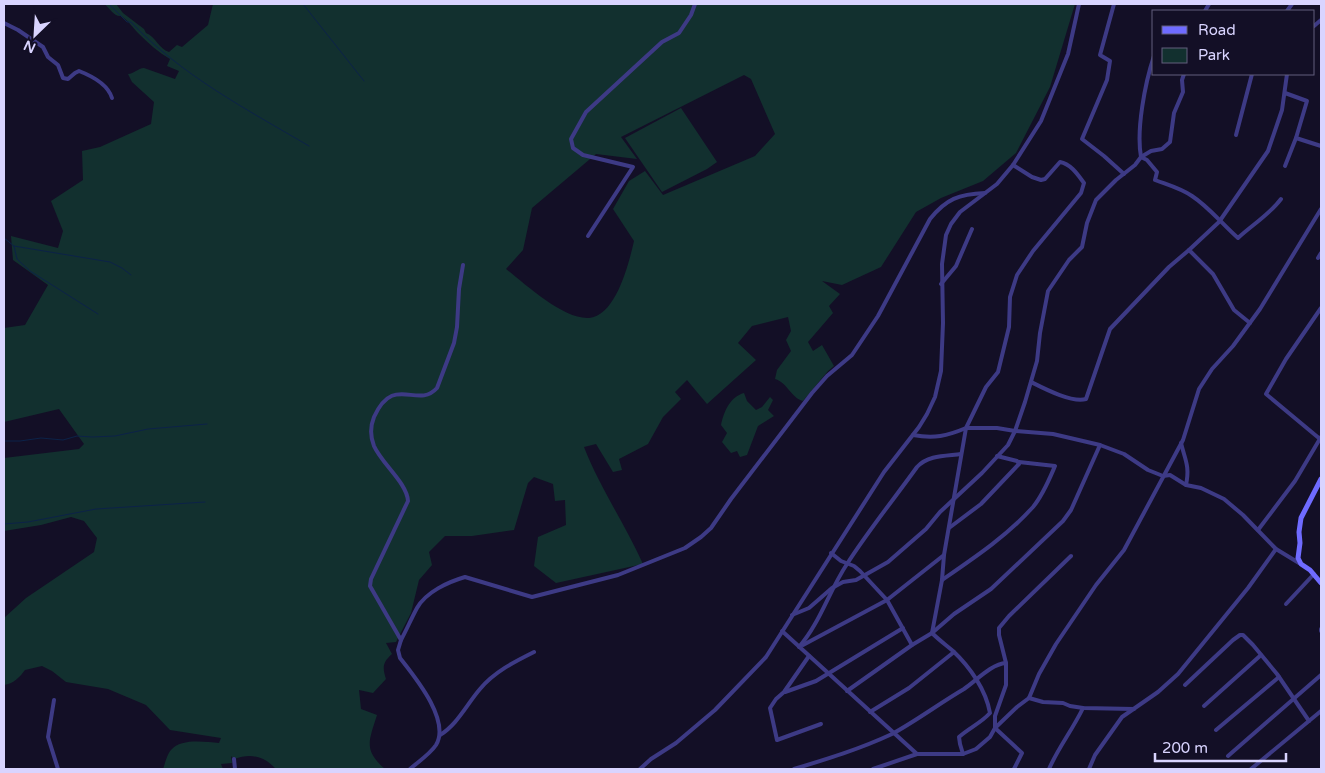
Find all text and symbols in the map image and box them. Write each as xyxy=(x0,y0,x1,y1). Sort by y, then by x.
north arrow xyxy=(10,10,60,60)
legend xyxy=(1152,10,1315,75)
text: Road xyxy=(1198,21,1236,39)
text: N xyxy=(21,36,38,56)
text: Park xyxy=(1198,46,1230,64)
scale bar xyxy=(1155,730,1286,762)
text: 200 m xyxy=(1162,739,1208,757)

